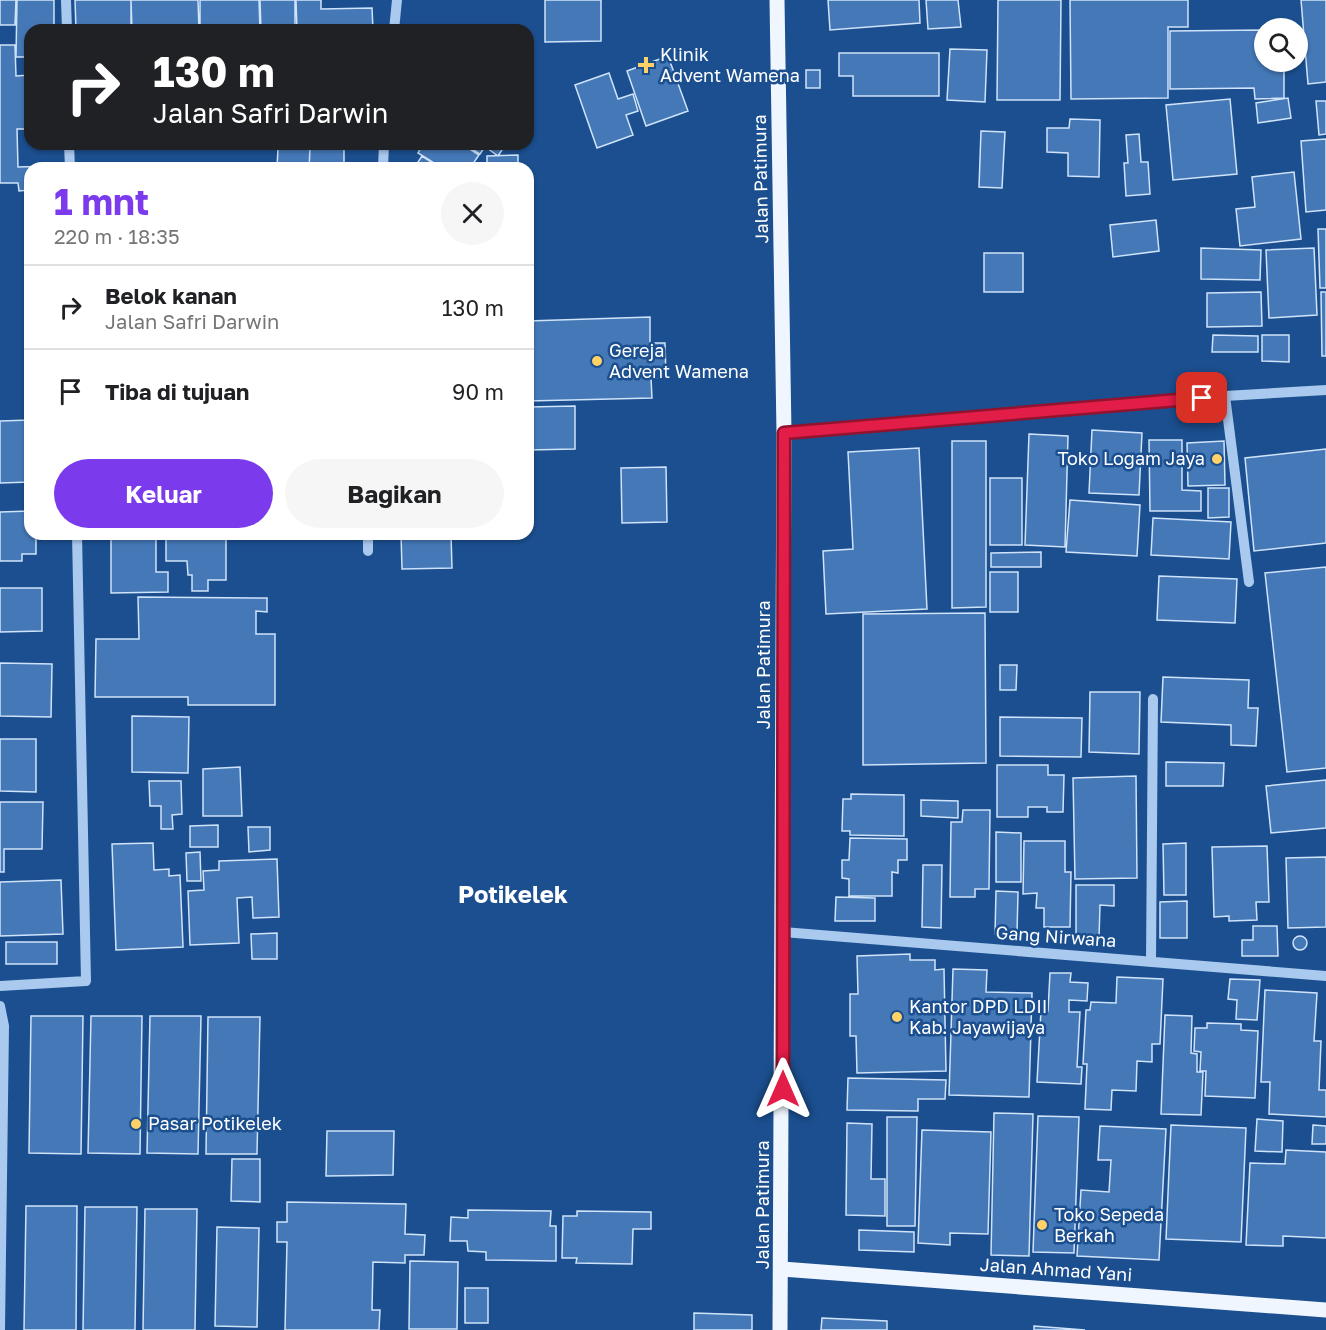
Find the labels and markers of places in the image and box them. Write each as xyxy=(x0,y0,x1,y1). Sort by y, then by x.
place label: Klinik Advent Wamena xyxy=(660,43,800,86)
marker: Klinik Advent Wamena xyxy=(637,56,655,74)
place label: Gereja Advent Wamena xyxy=(609,339,749,382)
marker: Gereja Advent Wamena xyxy=(590,354,604,368)
pin xyxy=(1176,372,1227,423)
place label: Toko Logam Jaya xyxy=(1057,447,1205,469)
marker: Toko Logam Jaya xyxy=(1210,452,1224,466)
place label: Kantor DPD LDII Kab. Jayawijaya xyxy=(909,995,1047,1038)
marker: Kantor DPD LDII Kab. Jayawijaya xyxy=(890,1010,904,1024)
place label: Pasar Potikelek xyxy=(148,1112,282,1134)
marker: Pasar Potikelek xyxy=(129,1117,143,1131)
place label: Toko Sepeda Berkah xyxy=(1054,1203,1164,1246)
marker: Toko Sepeda Berkah xyxy=(1035,1218,1049,1232)

